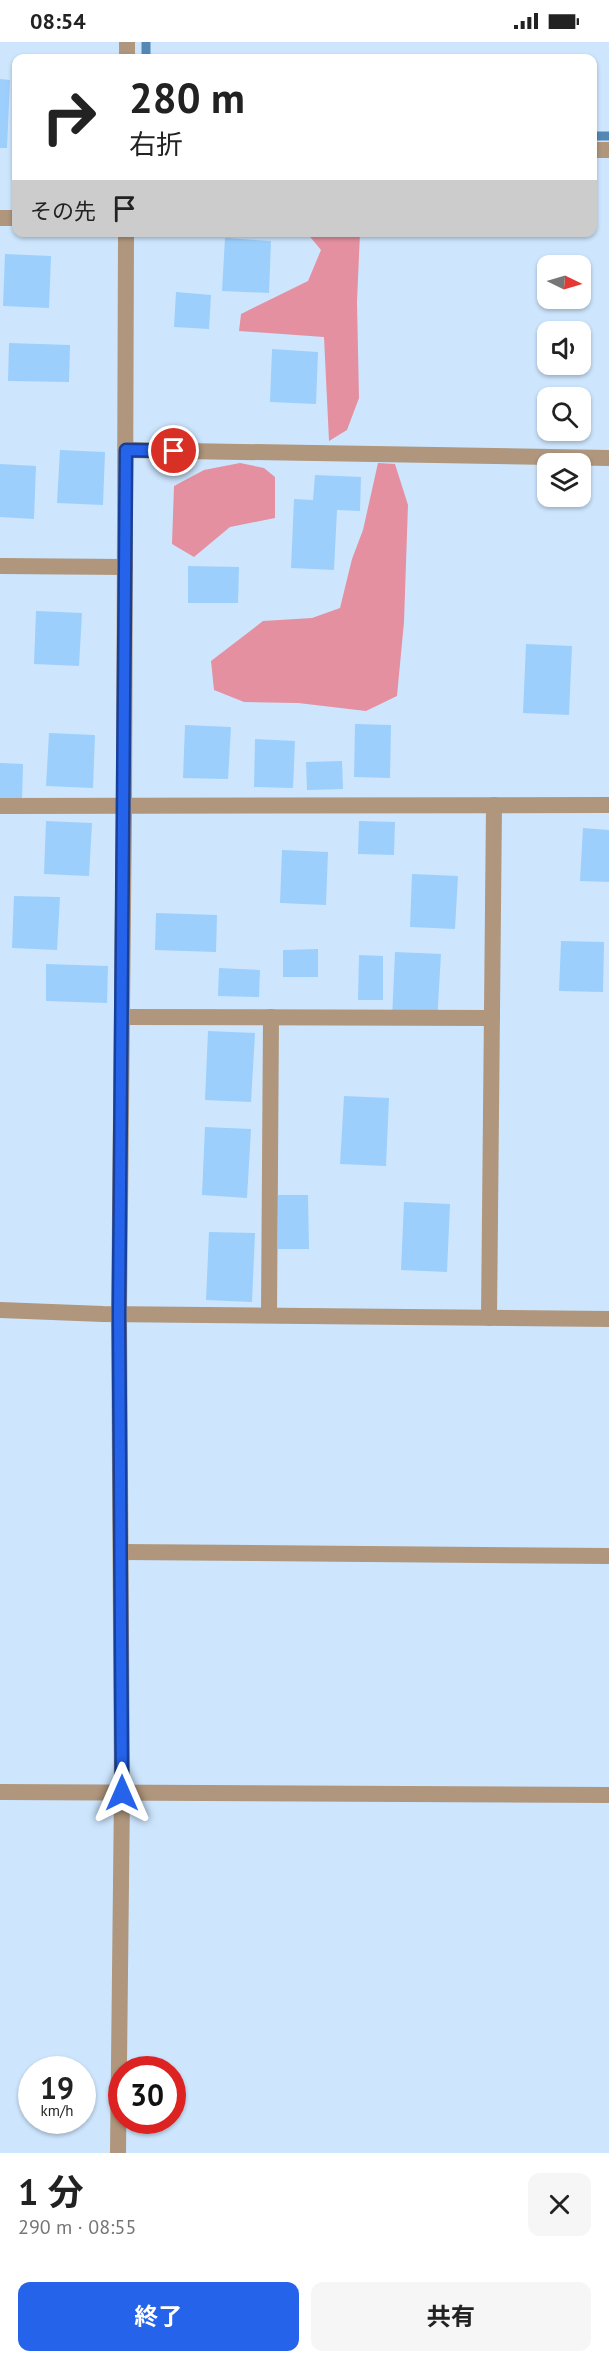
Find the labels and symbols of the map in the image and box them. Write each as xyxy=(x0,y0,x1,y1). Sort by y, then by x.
north arrow xyxy=(537,255,591,309)
pin xyxy=(148,425,199,476)
position arrow xyxy=(90,1761,154,1825)
speed limit sign: 30 xyxy=(108,2056,186,2134)

